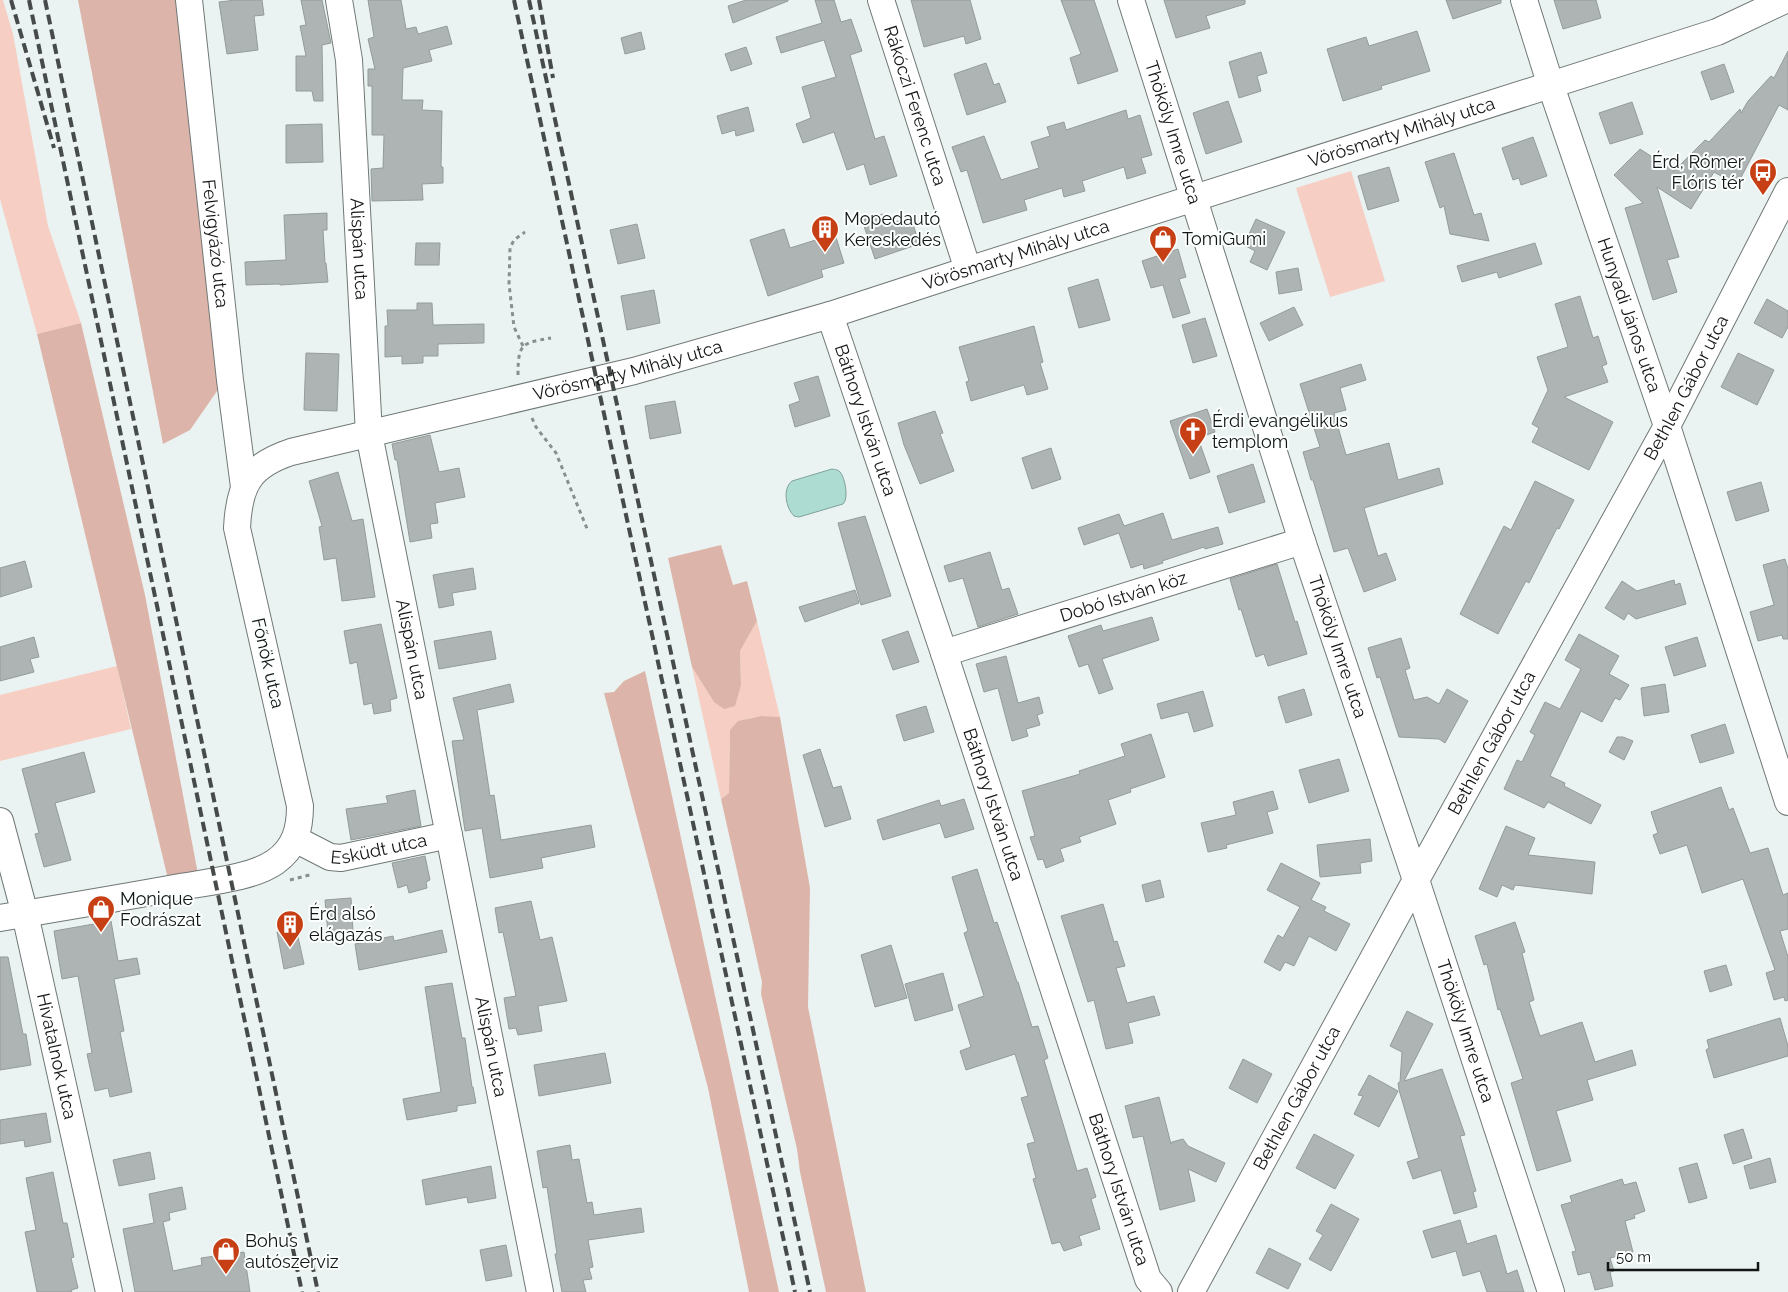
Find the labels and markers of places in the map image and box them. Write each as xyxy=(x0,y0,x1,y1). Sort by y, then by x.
place label: Érd, Rómer Flóris tér xyxy=(1652,150,1745,193)
bus stop icon: Érd, Rómer Flóris tér xyxy=(1748,157,1778,196)
place label: Mopedautó Kereskedés xyxy=(844,208,941,250)
building icon: Mopedautó Kereskedés xyxy=(810,214,840,253)
shop icon: TomiGumi xyxy=(1148,224,1178,263)
place label: TomiGumi xyxy=(1182,228,1266,249)
place label: Érdi evangélikus templom xyxy=(1212,409,1348,452)
church icon: Érdi evangélikus templom xyxy=(1178,416,1208,455)
place label: Monique Fodrászat xyxy=(120,888,201,930)
shop icon: Monique Fodrászat xyxy=(86,894,116,933)
place label: Érd alsó elágazás xyxy=(309,902,383,945)
building icon: Érd alsó elágazás xyxy=(275,909,305,948)
place label: Bohus autószerviz xyxy=(245,1230,339,1272)
shop icon: Bohus autószerviz xyxy=(211,1236,241,1275)

